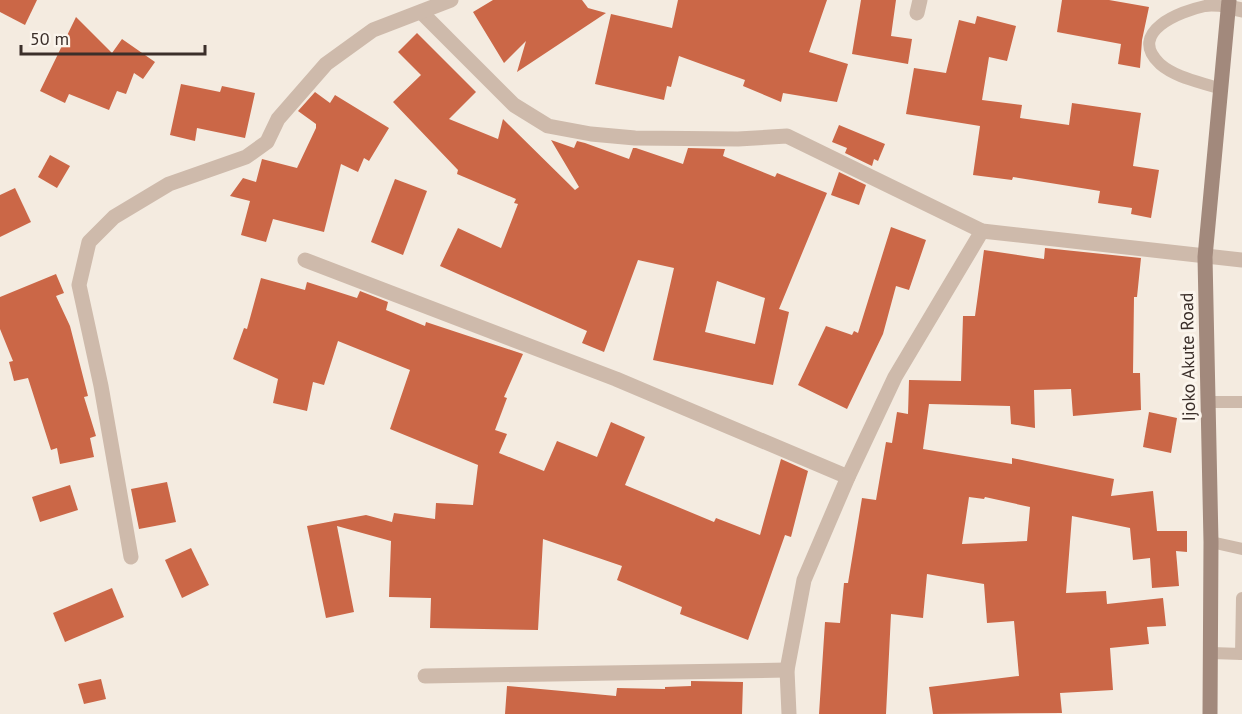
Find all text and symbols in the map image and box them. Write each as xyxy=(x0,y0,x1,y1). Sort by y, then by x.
scale bar xyxy=(21,18,206,56)
text: 50 m xyxy=(30,27,69,50)
street label: Ijoko Akute Road xyxy=(1175,292,1200,422)

